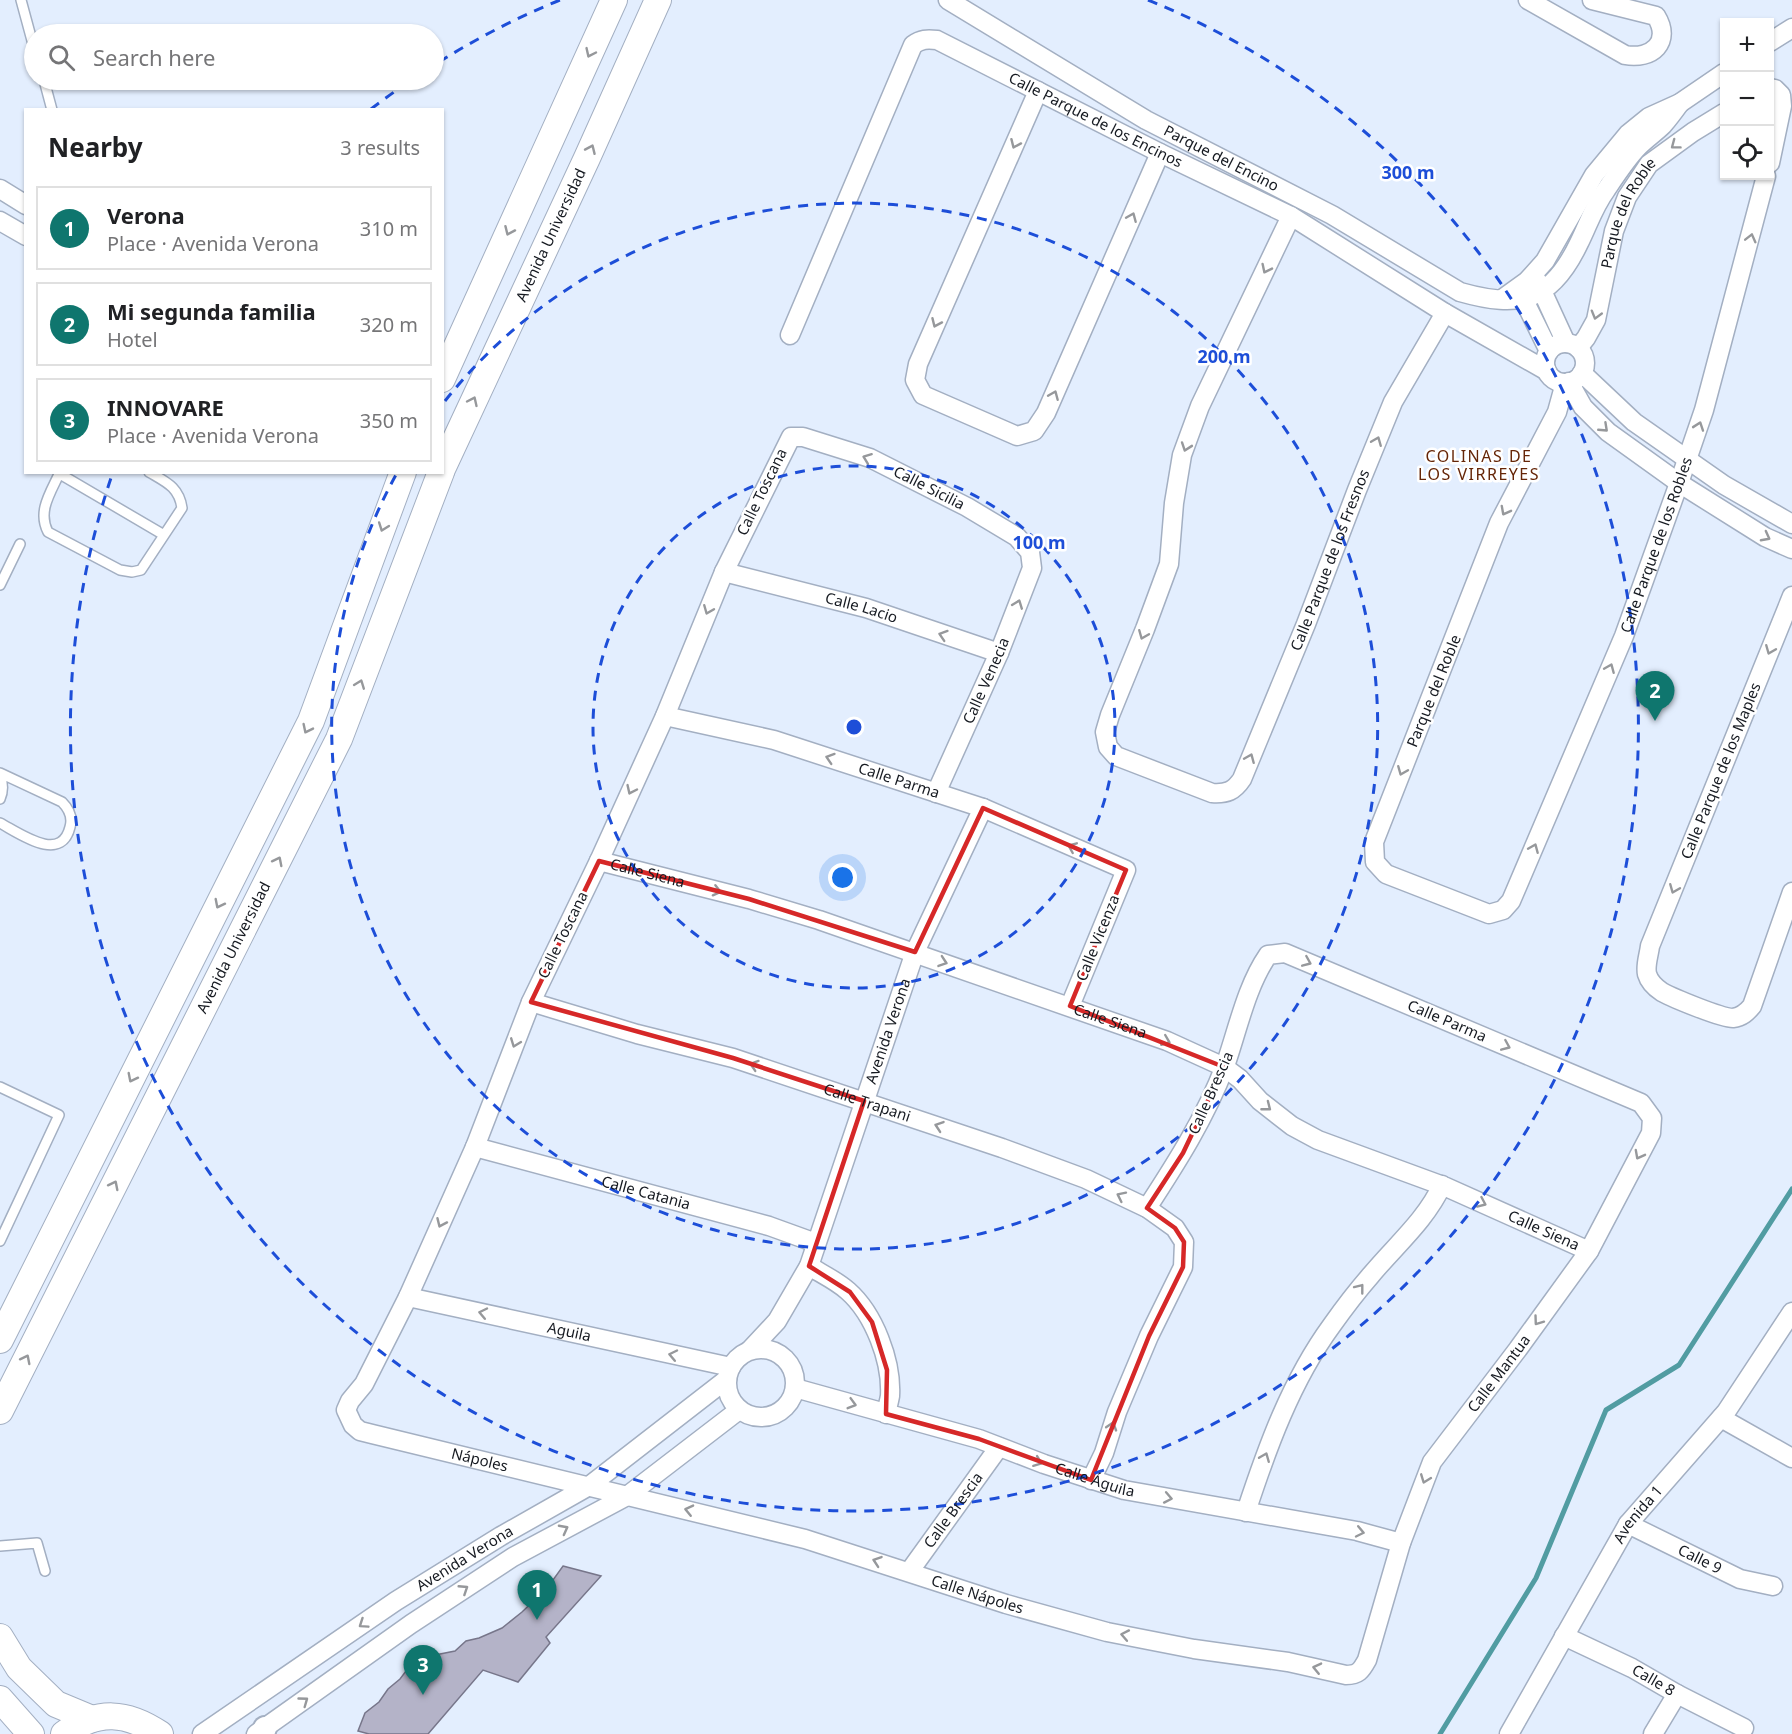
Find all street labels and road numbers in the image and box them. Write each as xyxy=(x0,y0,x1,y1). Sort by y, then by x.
street label: Calle Parque de los Encinos xyxy=(1006,67,1186,171)
street label: Parque del Encino xyxy=(1161,120,1283,195)
street label: Parque del Roble xyxy=(1596,152,1659,270)
street label: Avenida Universidad xyxy=(510,165,590,305)
street label: Calle Toscana xyxy=(731,445,791,539)
street label: Calle Parque de los Robles xyxy=(1615,454,1696,635)
street label: Calle Sicilia xyxy=(890,461,968,514)
street label: Calle Parque de los Fresnos xyxy=(1285,466,1373,653)
street label: Calle Lacio xyxy=(823,587,901,627)
street label: Parque del Roble xyxy=(1401,631,1465,750)
street label: Calle Venecia xyxy=(957,634,1013,727)
street label: Calle Parque de los Maples xyxy=(1675,679,1765,862)
street label: Calle Parma xyxy=(856,757,942,802)
street label: Calle Siena xyxy=(608,853,687,891)
street label: Avenida Universidad xyxy=(191,878,274,1016)
street label: Calle Toscana xyxy=(532,888,592,982)
street label: Calle Vicenza xyxy=(1071,892,1123,984)
street label: Avenida Verona xyxy=(860,976,914,1086)
street label: Calle Parma xyxy=(1405,994,1490,1046)
street label: Calle Siena xyxy=(1071,998,1150,1042)
street label: Calle Brescia xyxy=(1183,1048,1237,1137)
street label: Calle Trapani xyxy=(821,1078,914,1126)
street label: Calle Catania xyxy=(599,1170,693,1213)
street label: Calle Siena xyxy=(1505,1205,1583,1254)
street label: Aguila xyxy=(546,1317,593,1345)
street label: Calle Mantua xyxy=(1462,1330,1534,1416)
street label: Nápoles xyxy=(449,1443,510,1476)
street label: Calle Águila xyxy=(1053,1457,1136,1501)
street label: Calle Brescia xyxy=(919,1468,987,1552)
street label: Avenida 1 xyxy=(1608,1481,1666,1547)
street label: Avenida Verona xyxy=(412,1520,516,1595)
street label: Calle 9 xyxy=(1675,1539,1726,1578)
street label: Calle Nápoles xyxy=(929,1570,1026,1617)
street label: Calle 8 xyxy=(1629,1659,1679,1700)

